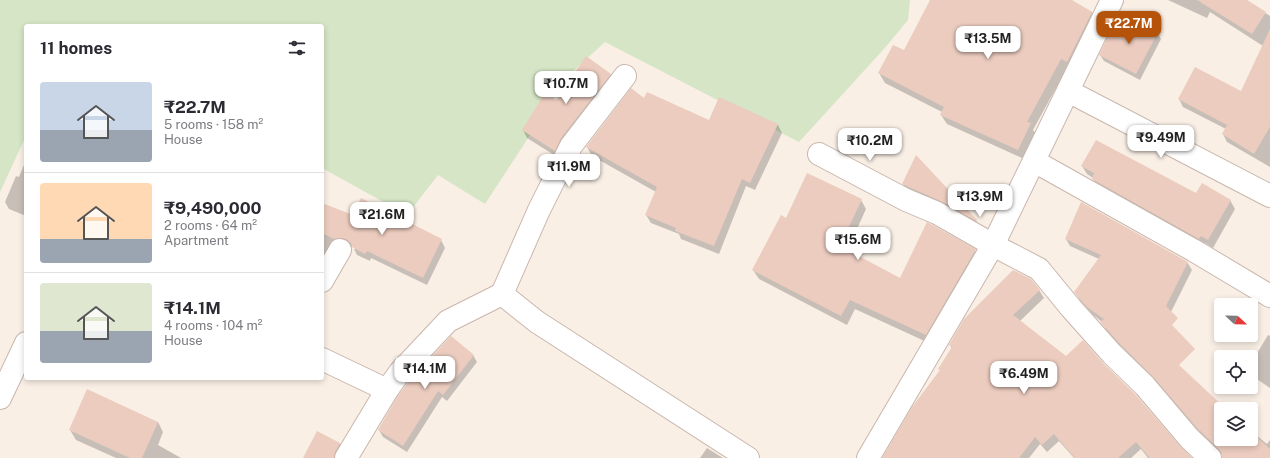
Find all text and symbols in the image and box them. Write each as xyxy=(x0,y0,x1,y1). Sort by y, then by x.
pin: ₹22.7M xyxy=(1096,11,1162,45)
text: ₹22.7M xyxy=(1105,16,1153,31)
pin: ₹13.5M xyxy=(955,26,1021,60)
text: ₹13.5M xyxy=(965,31,1011,46)
icon: filters xyxy=(286,37,308,59)
text: 11 homes xyxy=(40,38,112,58)
pin: ₹10.7M xyxy=(533,71,599,105)
text: ₹10.7M xyxy=(544,76,588,91)
text: ₹22.7M xyxy=(164,97,226,117)
icon: home xyxy=(72,98,120,146)
text: 5 rooms · 158 m² xyxy=(164,117,263,132)
pin: ₹9.49M xyxy=(1128,125,1194,159)
pin: ₹10.2M xyxy=(837,128,903,162)
text: ₹9.49M xyxy=(1136,130,1186,145)
text: House xyxy=(164,132,203,147)
text: ₹10.2M xyxy=(847,133,893,148)
pin: ₹11.9M xyxy=(536,154,602,188)
text: ₹11.9M xyxy=(547,159,591,174)
pin: ₹13.9M xyxy=(947,184,1013,218)
text: ₹13.9M xyxy=(957,189,1003,204)
text: ₹9,490,000 xyxy=(164,198,262,218)
icon: home xyxy=(72,199,120,247)
pin: ₹21.6M xyxy=(349,202,415,236)
text: ₹21.6M xyxy=(359,207,405,222)
text: 2 rooms · 64 m² xyxy=(164,218,257,233)
pin: ₹15.6M xyxy=(825,227,891,261)
text: ₹15.6M xyxy=(835,232,881,247)
text: Apartment xyxy=(164,233,229,248)
text: ₹14.1M xyxy=(164,298,221,318)
north arrow xyxy=(1214,298,1258,342)
map controls xyxy=(1214,298,1258,446)
icon: home xyxy=(72,299,120,347)
text: 4 rooms · 104 m² xyxy=(164,318,263,333)
text: House xyxy=(164,333,203,348)
button: locate xyxy=(1214,350,1258,394)
pin: ₹14.1M xyxy=(392,356,458,390)
text: ₹14.1M xyxy=(403,361,447,376)
pin: ₹6.49M xyxy=(991,361,1057,395)
text: ₹6.49M xyxy=(999,366,1049,381)
button: layers xyxy=(1214,402,1258,446)

